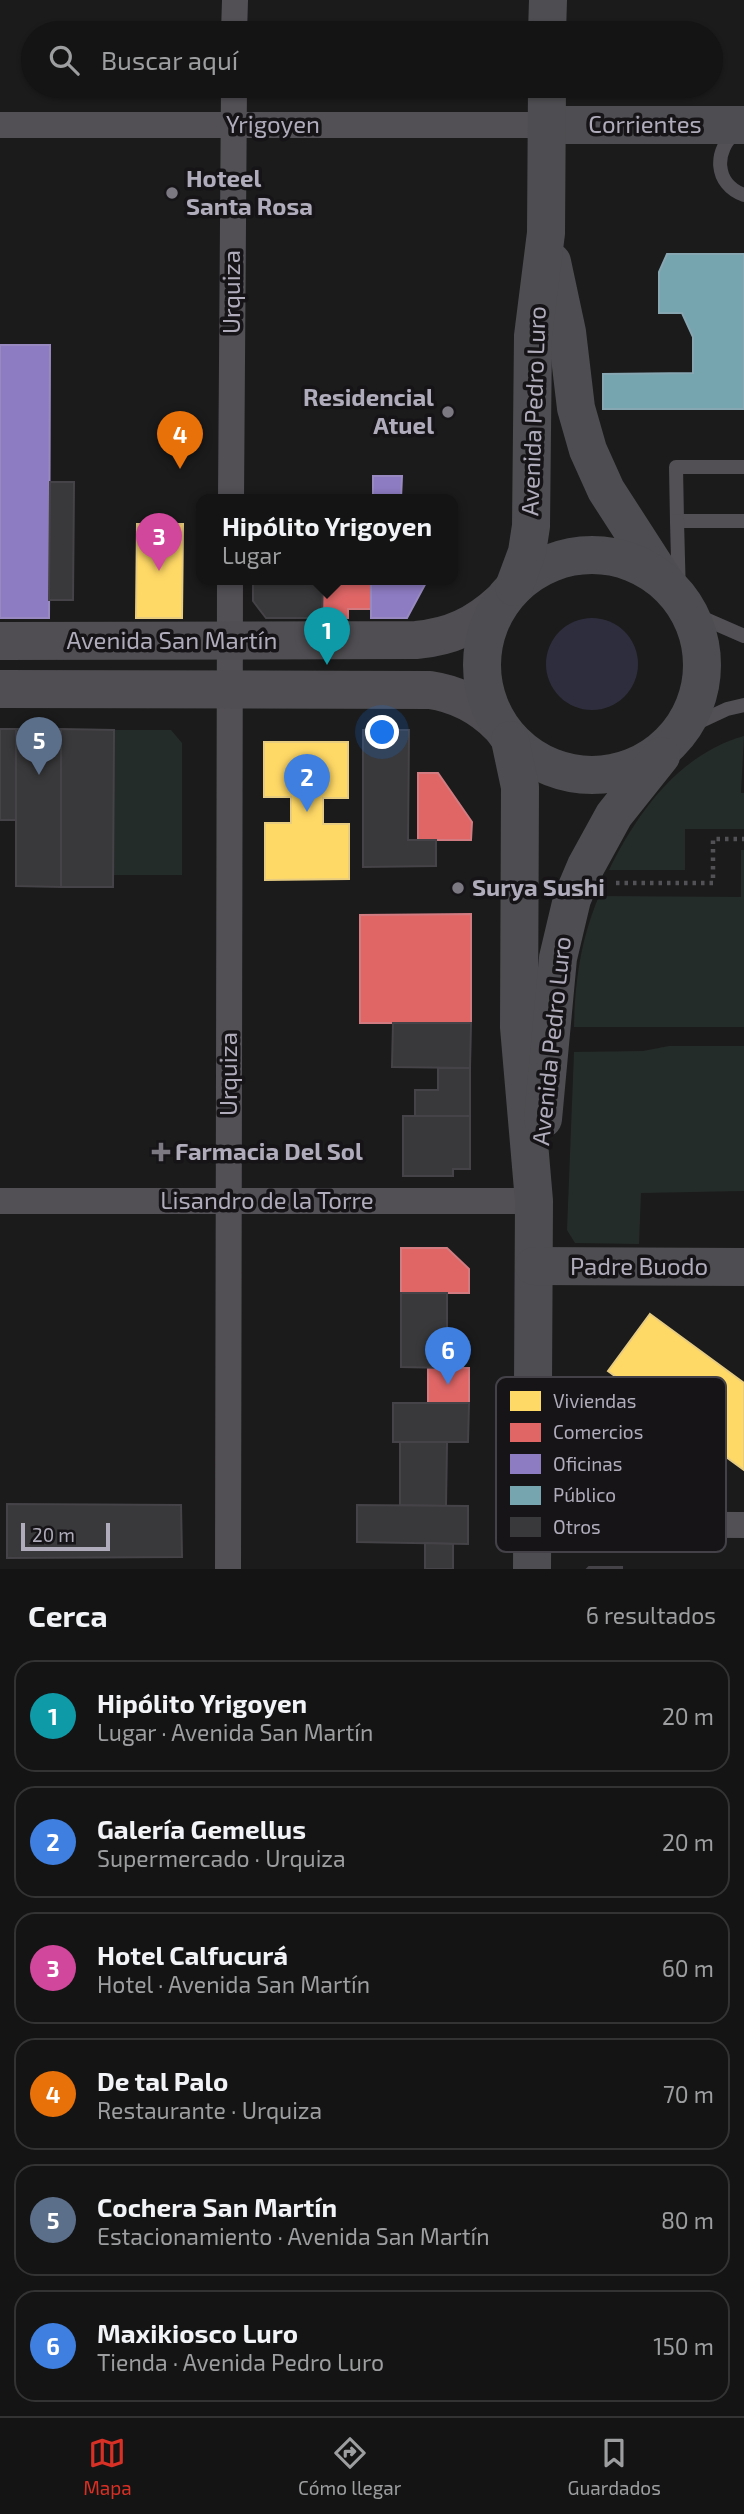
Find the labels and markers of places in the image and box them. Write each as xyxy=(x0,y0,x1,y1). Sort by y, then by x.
place label: Hoteel Santa Rosa xyxy=(186,163,313,220)
marker: Hoteel Santa Rosa xyxy=(164,185,180,201)
place label: Residencial Atuel xyxy=(303,382,434,439)
marker: Residencial Atuel xyxy=(440,404,456,420)
pin: 4 xyxy=(157,411,203,469)
pin: 3 xyxy=(136,513,182,571)
pin: 1 xyxy=(304,607,350,665)
pin: 5 xyxy=(16,717,62,775)
pin: 2 xyxy=(284,754,330,812)
place label: Surya Sushi xyxy=(472,872,605,901)
marker: Surya Sushi xyxy=(450,880,466,896)
place label: Farmacia Del Sol xyxy=(175,1136,363,1165)
marker: Farmacia Del Sol xyxy=(153,1144,169,1160)
pin: 6 xyxy=(425,1327,471,1385)

